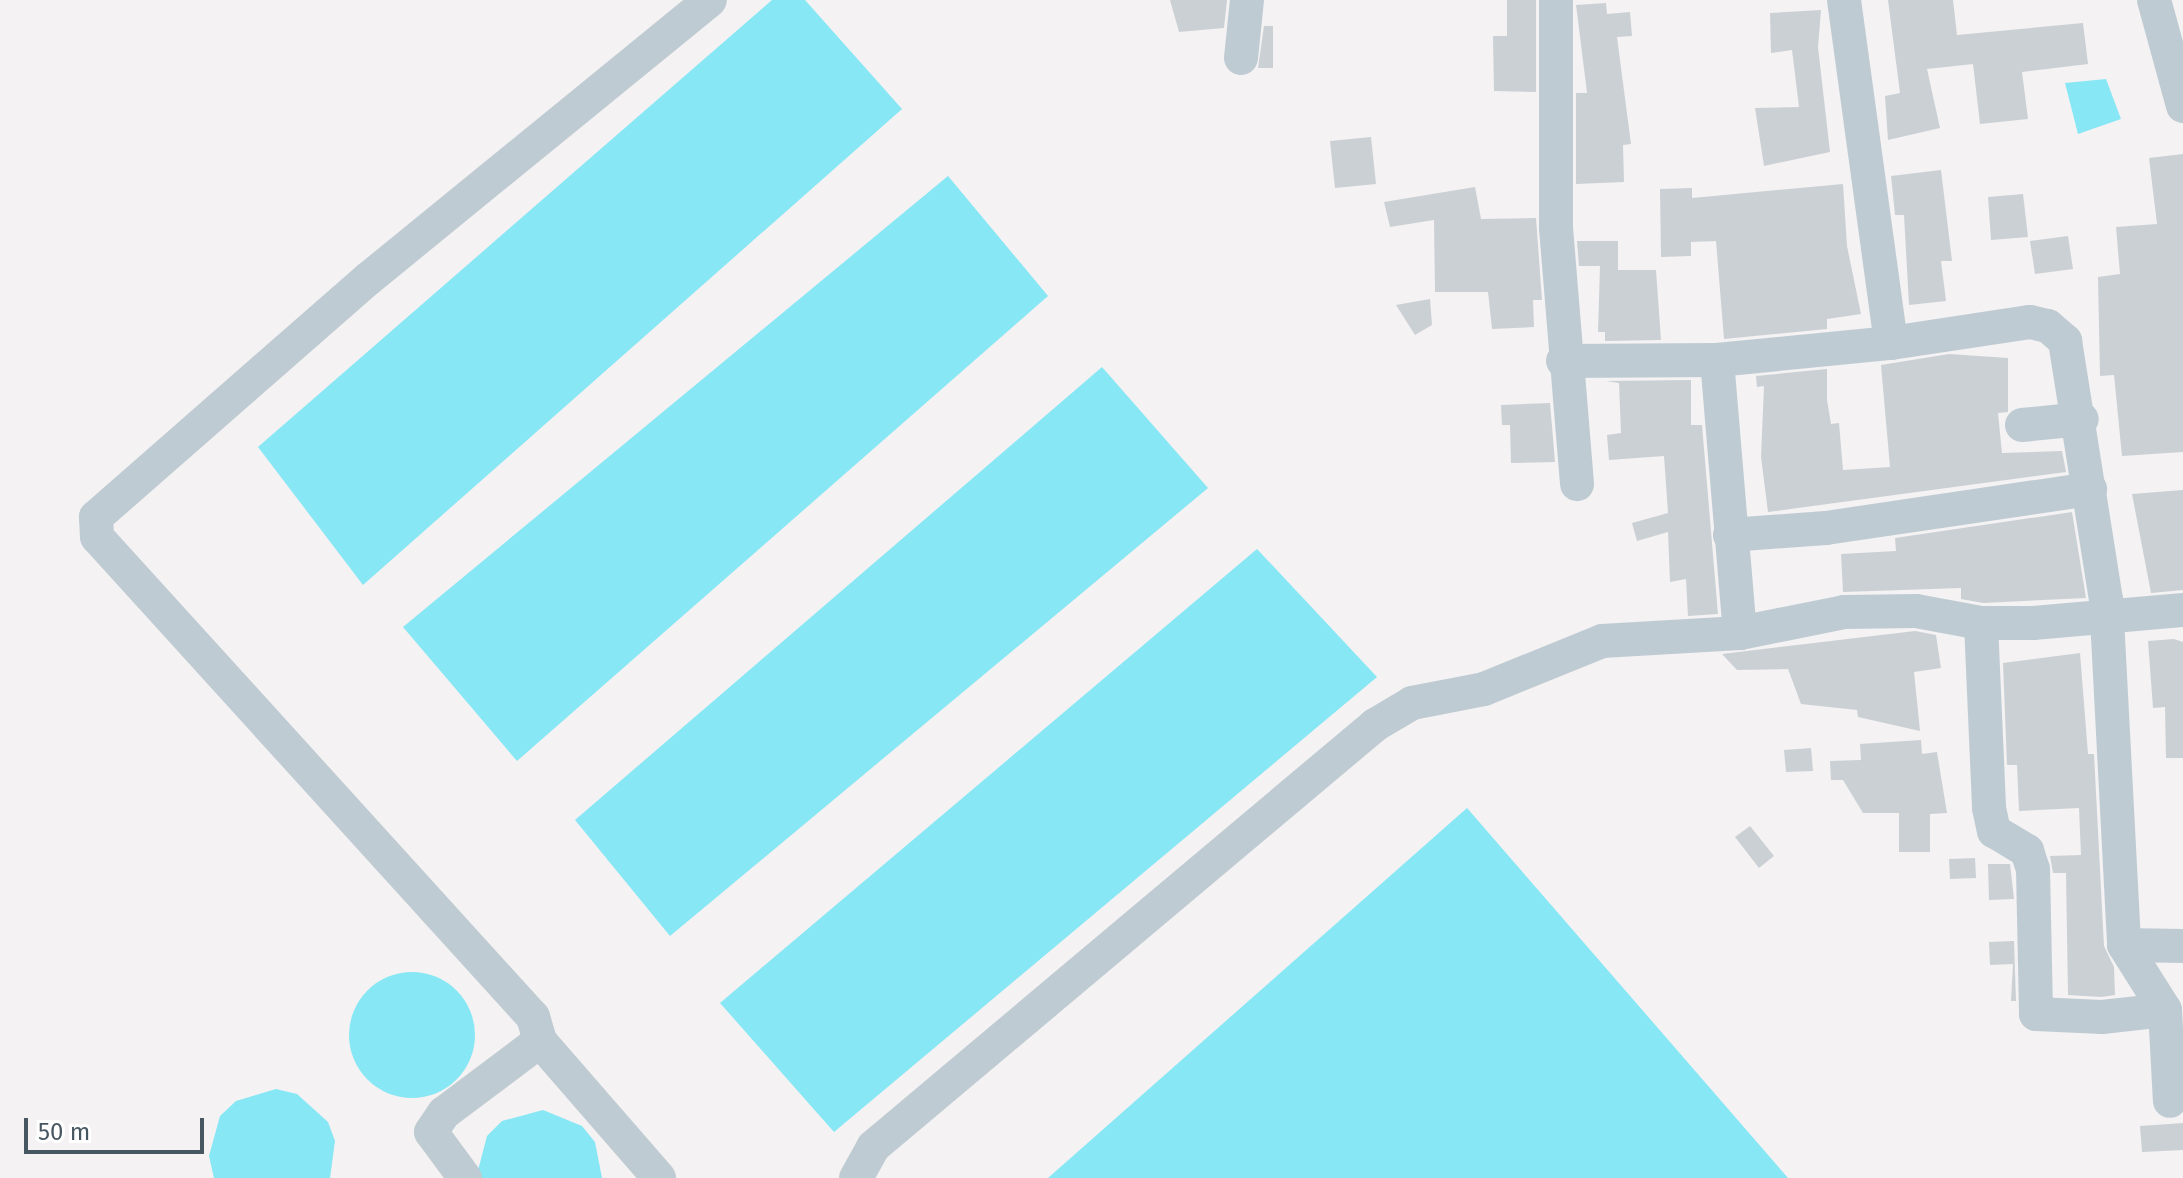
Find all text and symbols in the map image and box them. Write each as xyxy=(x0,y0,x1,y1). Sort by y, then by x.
scale bar xyxy=(28,1102,208,1152)
text: 50 m xyxy=(38,1118,90,1146)

